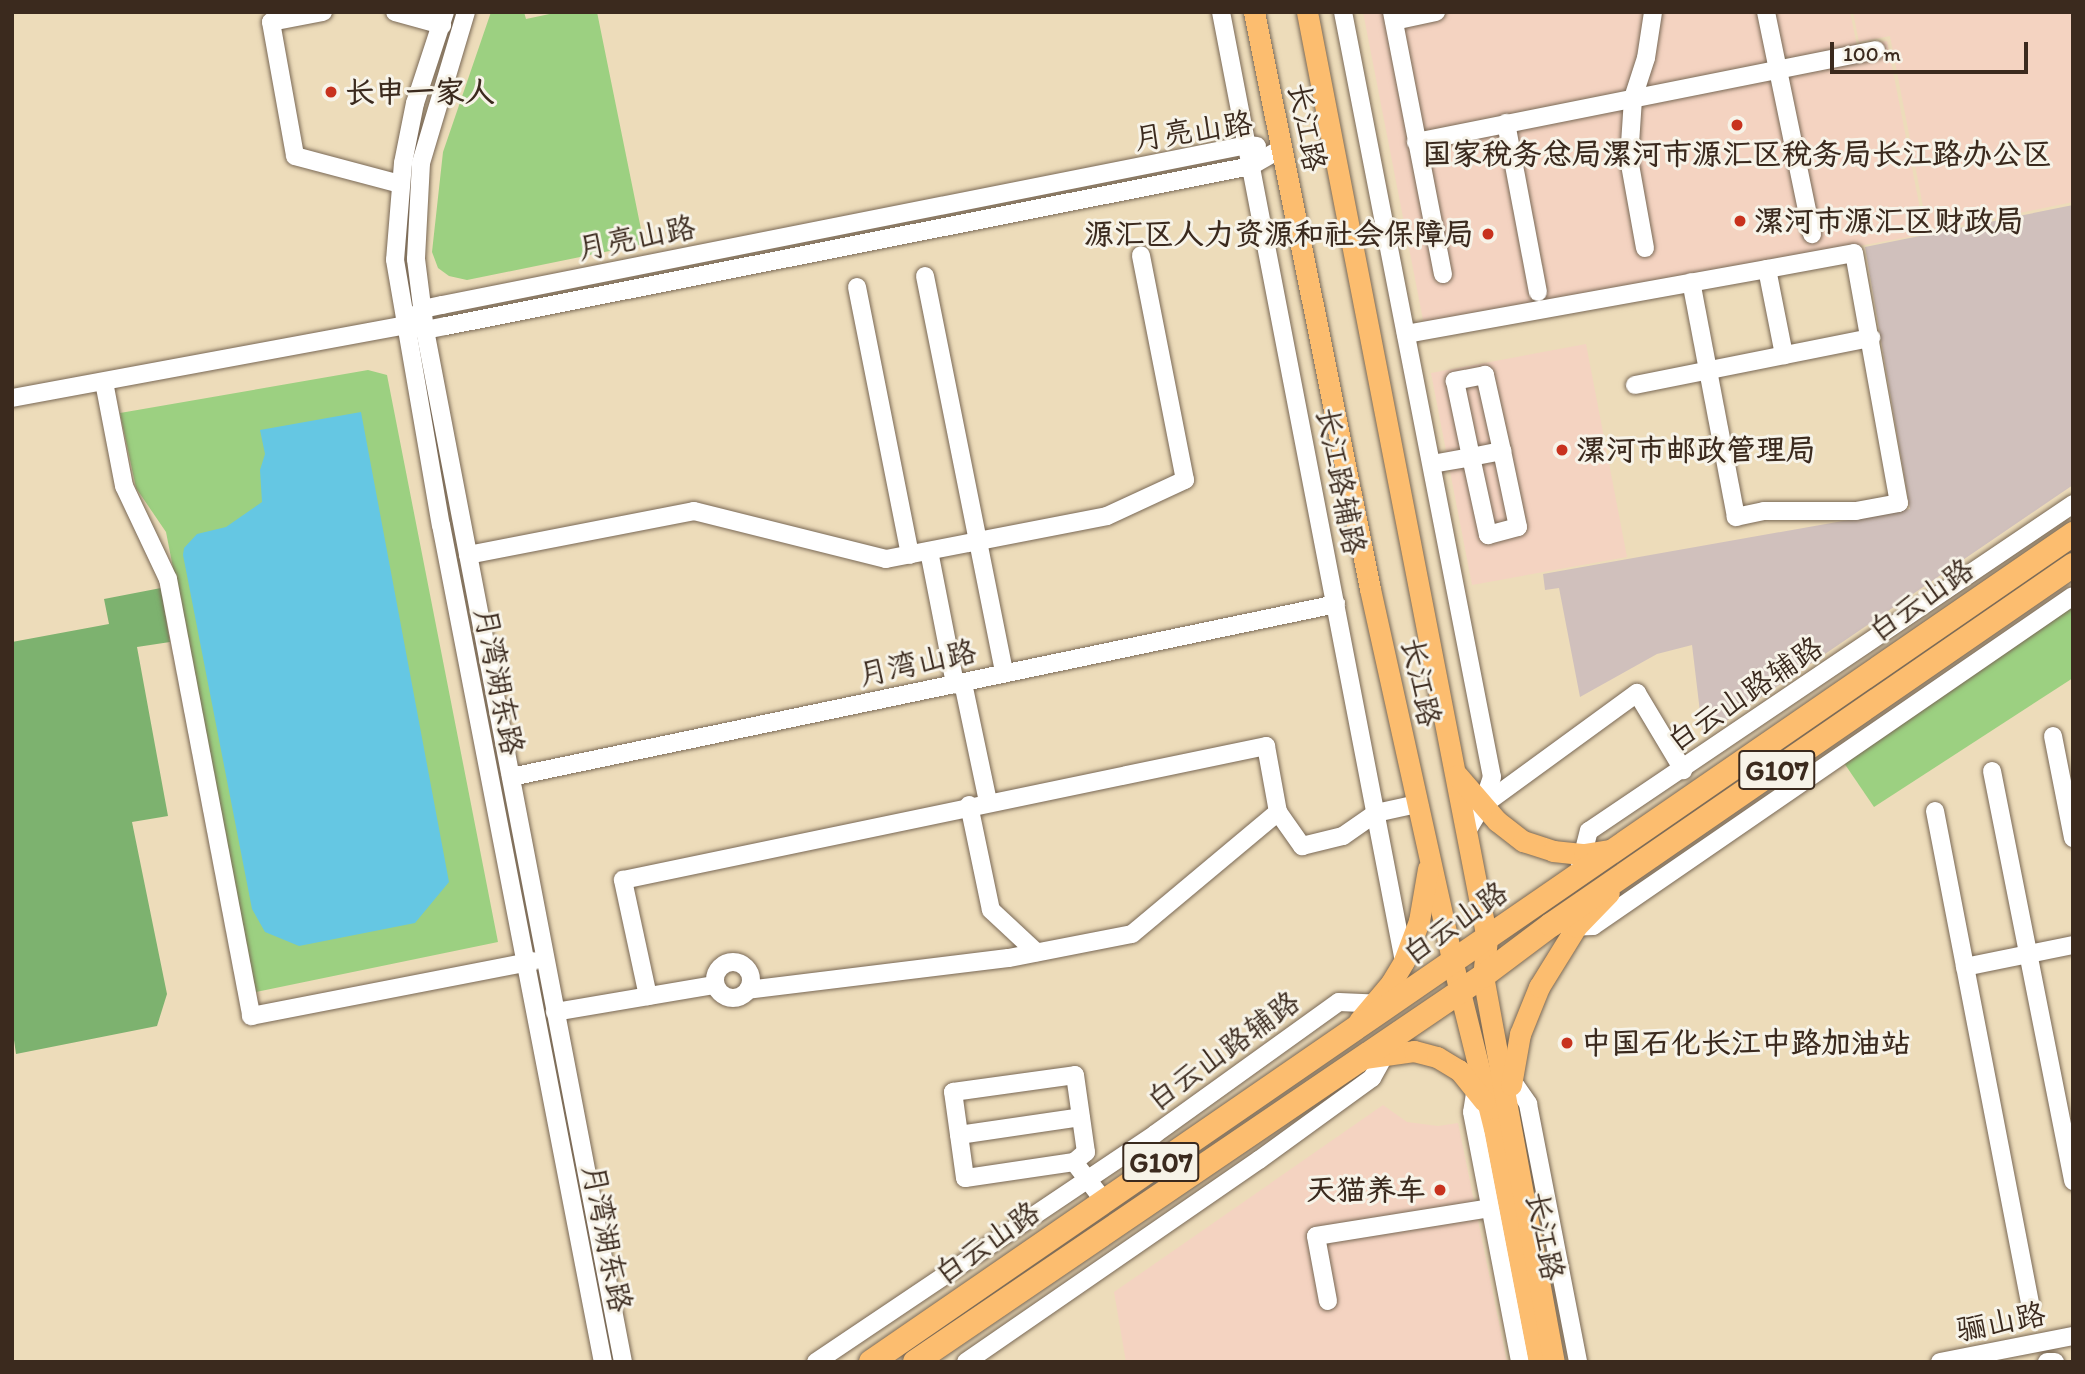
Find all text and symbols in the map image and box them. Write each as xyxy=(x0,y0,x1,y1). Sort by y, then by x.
scale bar xyxy=(1833,28,2031,72)
text: 100 m xyxy=(1843,41,1901,66)
place label: 长申一家人 xyxy=(345,74,495,110)
street label: 长江路 xyxy=(1281,79,1333,175)
marker: 长申一家人 xyxy=(323,84,339,100)
street label: 月亮山路 xyxy=(1131,105,1255,157)
marker: 国家税务总局漯河市源汇区税务局长江路办公区 xyxy=(1729,117,1745,133)
place label: 国家税务总局漯河市源汇区税务局长江路办公区 xyxy=(1422,136,2052,172)
place label: 漯河市源汇区财政局 xyxy=(1754,203,2024,239)
street label: 月亮山路 xyxy=(574,209,698,267)
marker: 漯河市源汇区财政局 xyxy=(1732,213,1748,229)
place label: 源汇区人力资源和社会保障局 xyxy=(1084,216,1474,252)
marker: 源汇区人力资源和社会保障局 xyxy=(1480,226,1496,242)
street label: 长江路辅路 xyxy=(1309,404,1373,558)
place label: 漯河市邮政管理局 xyxy=(1576,432,1816,468)
marker: 漯河市邮政管理局 xyxy=(1554,442,1570,458)
street label: 白云山路 xyxy=(1862,551,1980,649)
street label: 月湾湖东路 xyxy=(467,604,531,758)
street label: 白云山路辅路 xyxy=(1660,629,1830,759)
street label: 月湾山路 xyxy=(855,633,979,693)
street label: 长江路 xyxy=(1394,634,1448,730)
road number: G107 xyxy=(1737,746,1817,794)
street label: 白云山路 xyxy=(1396,874,1514,972)
street label: 白云山路辅路 xyxy=(1140,984,1306,1118)
place label: 中国石化长江中路加油站 xyxy=(1581,1025,1911,1061)
marker: 中国石化长江中路加油站 xyxy=(1559,1035,1575,1051)
road number: G107 xyxy=(1121,1138,1201,1186)
street label: 月湾湖东路 xyxy=(575,1161,639,1315)
place label: 天猫养车 xyxy=(1306,1172,1426,1208)
marker: 天猫养车 xyxy=(1432,1182,1448,1198)
street label: 长江路 xyxy=(1519,1188,1571,1284)
street label: 白云山路 xyxy=(928,1194,1046,1292)
street label: 骊山路 xyxy=(1953,1296,2049,1348)

